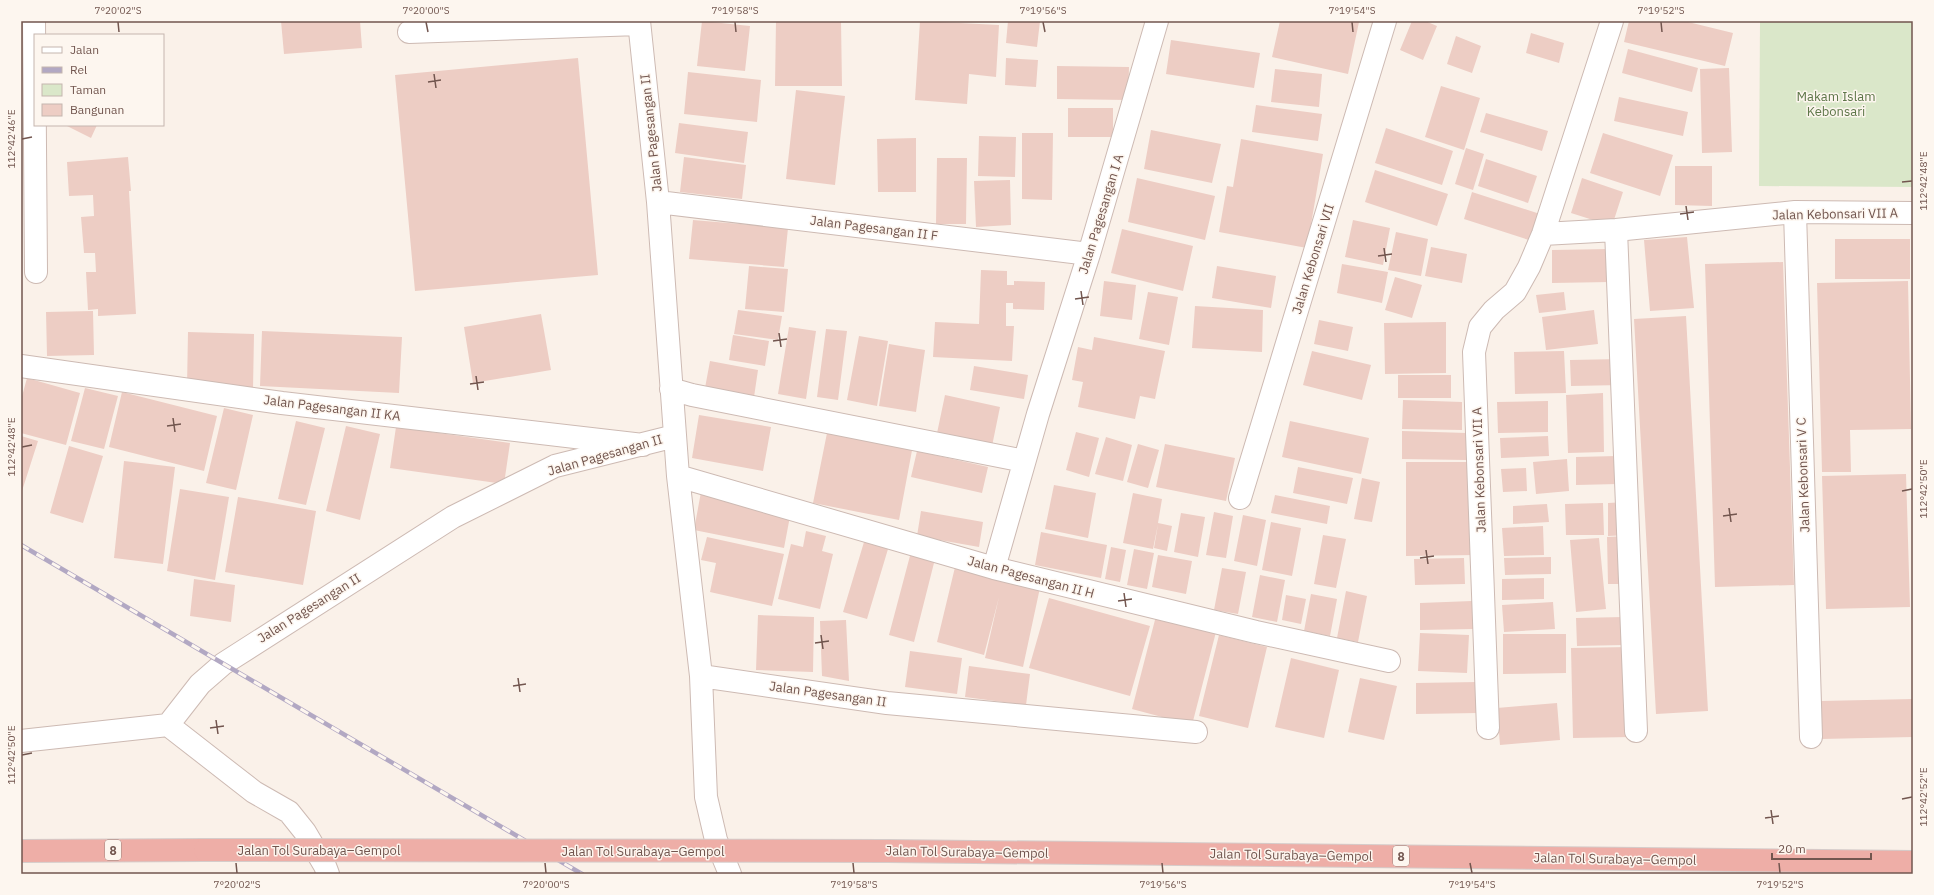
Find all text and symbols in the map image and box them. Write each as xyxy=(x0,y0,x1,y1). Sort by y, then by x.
text: 7°20'02"S xyxy=(94,4,142,17)
text: 7°20'00"S xyxy=(402,4,450,17)
text: 7°19'58"S xyxy=(711,4,759,17)
text: 7°19'56"S xyxy=(1019,4,1067,17)
text: 7°19'54"S xyxy=(1328,4,1376,17)
text: 7°19'52"S xyxy=(1637,4,1685,17)
legend xyxy=(34,34,164,126)
text: Jalan xyxy=(70,42,99,57)
text: Rel xyxy=(70,62,87,77)
street label: Jalan Pagesangan II xyxy=(636,73,666,193)
text: Taman xyxy=(70,82,106,97)
park label: Makam Islam Kebonsari xyxy=(1796,88,1876,120)
text: Bangunan xyxy=(70,102,124,117)
text: 112°42'46"E xyxy=(5,109,18,169)
street label: Jalan Pagesangan I A xyxy=(1075,151,1128,276)
text: 112°42'48"E xyxy=(1917,151,1930,211)
street label: Jalan Kebonsari VII xyxy=(1288,202,1338,316)
street label: Jalan Kebonsari VII A xyxy=(1772,204,1899,224)
street label: Jalan Pagesangan II F xyxy=(809,212,939,244)
street label: Jalan Pagesangan II KA xyxy=(262,391,402,425)
street label: Jalan Kebonsari VII A xyxy=(1468,406,1490,533)
text: 112°42'48"E xyxy=(5,417,18,477)
street label: Jalan Kebonsari V C xyxy=(1792,417,1814,533)
street label: Jalan Pagesangan II xyxy=(546,431,664,479)
text: 112°42'50"E xyxy=(1917,459,1930,519)
street label: Jalan Pagesangan II H xyxy=(966,552,1096,602)
street label: Jalan Pagesangan II xyxy=(254,569,364,647)
street label: Jalan Pagesangan II xyxy=(768,677,888,711)
text: 112°42'50"E xyxy=(5,725,18,785)
text: 112°42'52"E xyxy=(1917,767,1930,827)
scale bar xyxy=(1772,835,1871,861)
road number: 8 xyxy=(105,840,121,860)
text: 20 m xyxy=(1778,841,1806,856)
street label: Jalan Tol Surabaya–Gempol xyxy=(238,842,401,859)
street label: Jalan Tol Surabaya–Gempol xyxy=(885,842,1049,862)
street label: Jalan Tol Surabaya–Gempol xyxy=(562,843,725,860)
street label: Jalan Tol Surabaya–Gempol xyxy=(1209,845,1373,865)
road number: 8 xyxy=(1393,846,1409,866)
street label: Jalan Tol Surabaya–Gempol xyxy=(1533,849,1697,869)
text: 7°20'02"S xyxy=(213,878,261,891)
text: 7°20'00"S xyxy=(522,878,570,891)
text: 7°19'58"S xyxy=(830,878,878,891)
text: 7°19'56"S xyxy=(1139,878,1187,891)
text: 7°19'54"S xyxy=(1448,878,1496,891)
text: 7°19'52"S xyxy=(1756,878,1804,891)

